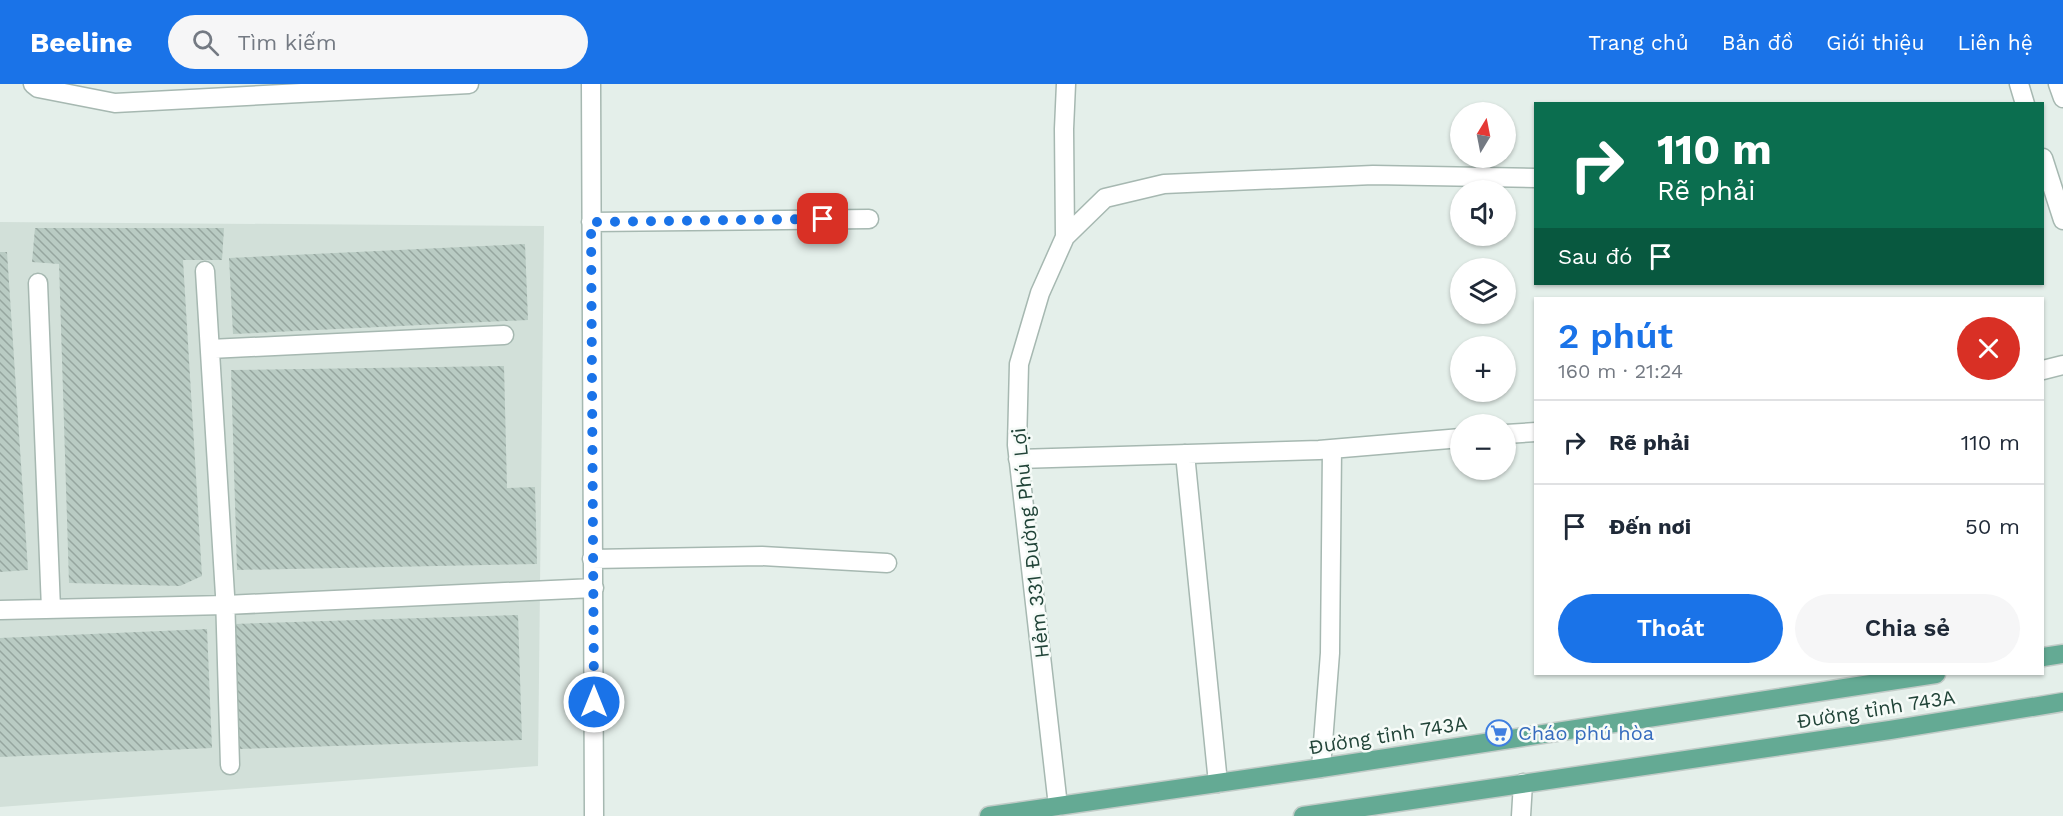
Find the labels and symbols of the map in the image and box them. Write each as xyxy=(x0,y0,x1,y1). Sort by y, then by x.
north arrow xyxy=(1450,102,1516,168)
pin xyxy=(797,193,848,244)
street label: Hẻm 331 Đường Phú Lợi xyxy=(1006,427,1054,659)
position arrow xyxy=(562,670,626,734)
street label: Đường tỉnh 743A xyxy=(1795,685,1957,733)
street label: Đường tỉnh 743A xyxy=(1307,711,1469,759)
supermarket icon: Cháo phú hòa xyxy=(1484,718,1514,748)
place label: Cháo phú hòa xyxy=(1518,721,1654,745)

